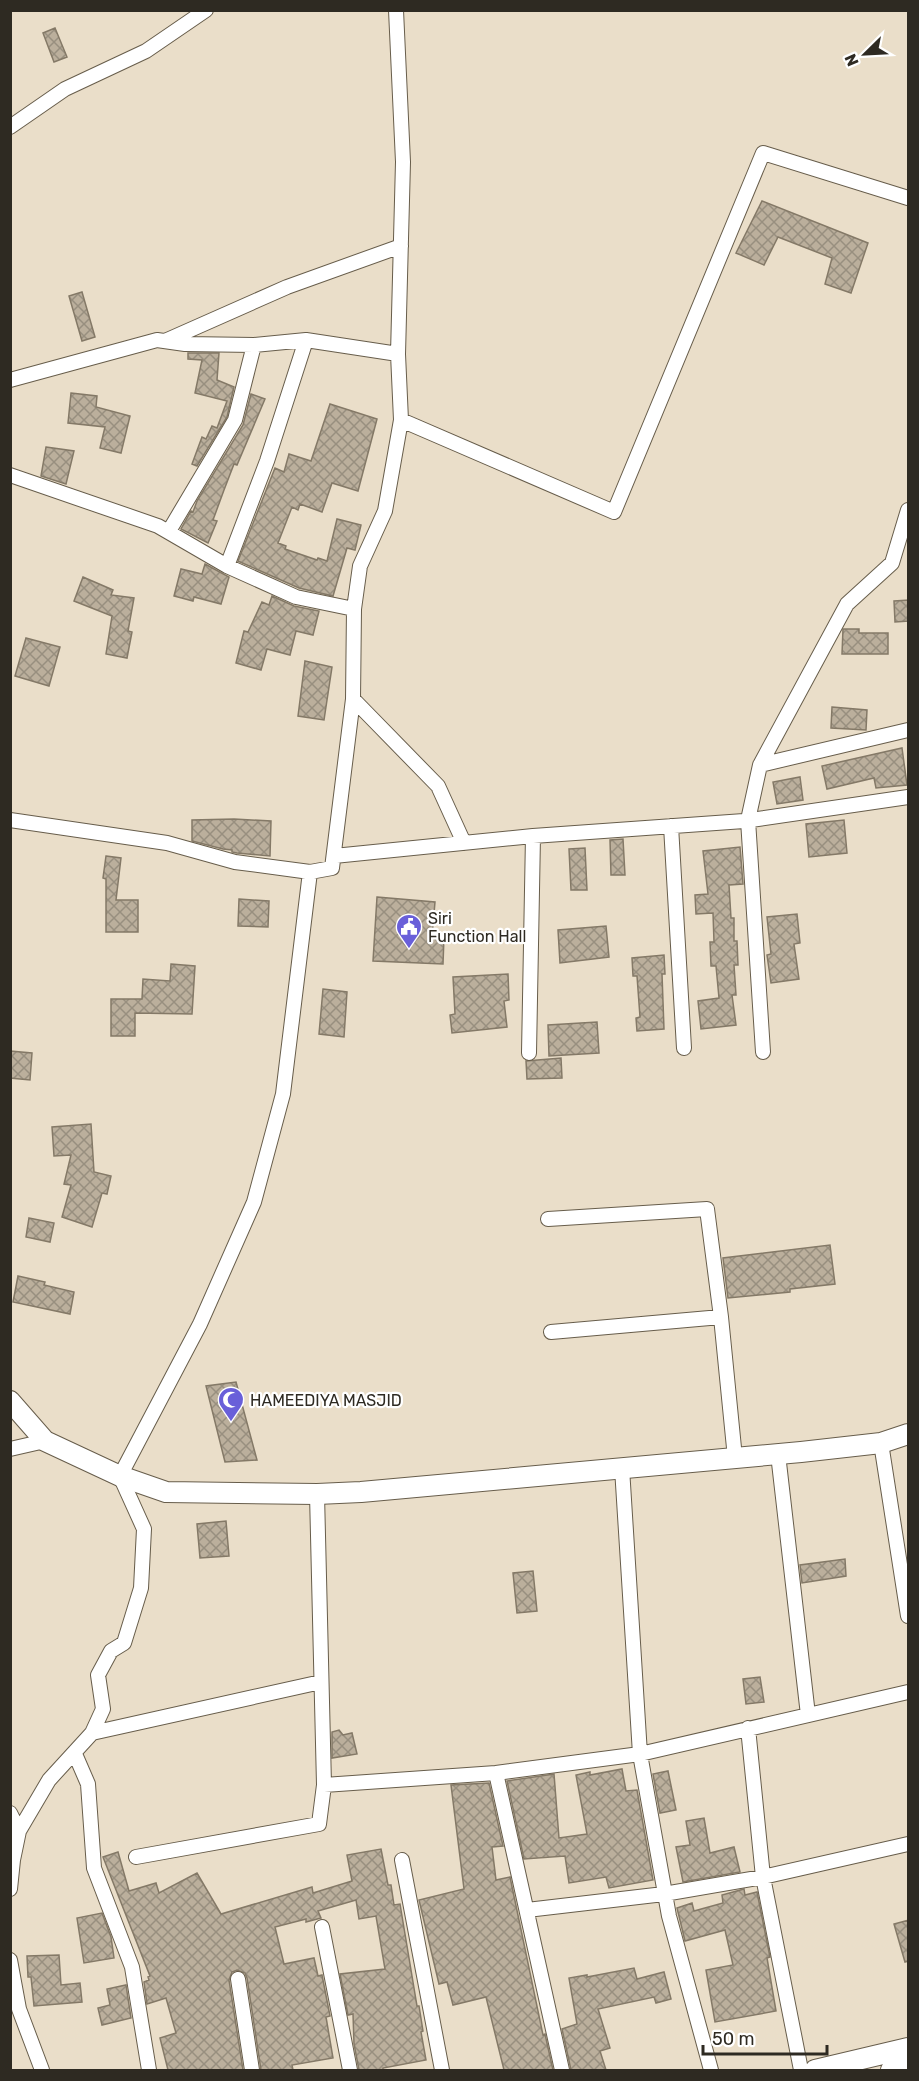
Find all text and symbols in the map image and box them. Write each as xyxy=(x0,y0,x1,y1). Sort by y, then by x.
north arrow xyxy=(835,24,895,84)
text: N xyxy=(841,51,863,69)
place label: Siri Function Hall xyxy=(428,909,526,946)
public building icon: Siri Function Hall xyxy=(394,912,424,950)
mosque icon: HAMEEDIYA MASJID xyxy=(216,1385,246,1423)
place label: HAMEEDIYA MASJID xyxy=(250,1391,402,1410)
scale bar xyxy=(703,2018,828,2056)
text: 50 m xyxy=(712,2028,755,2050)

